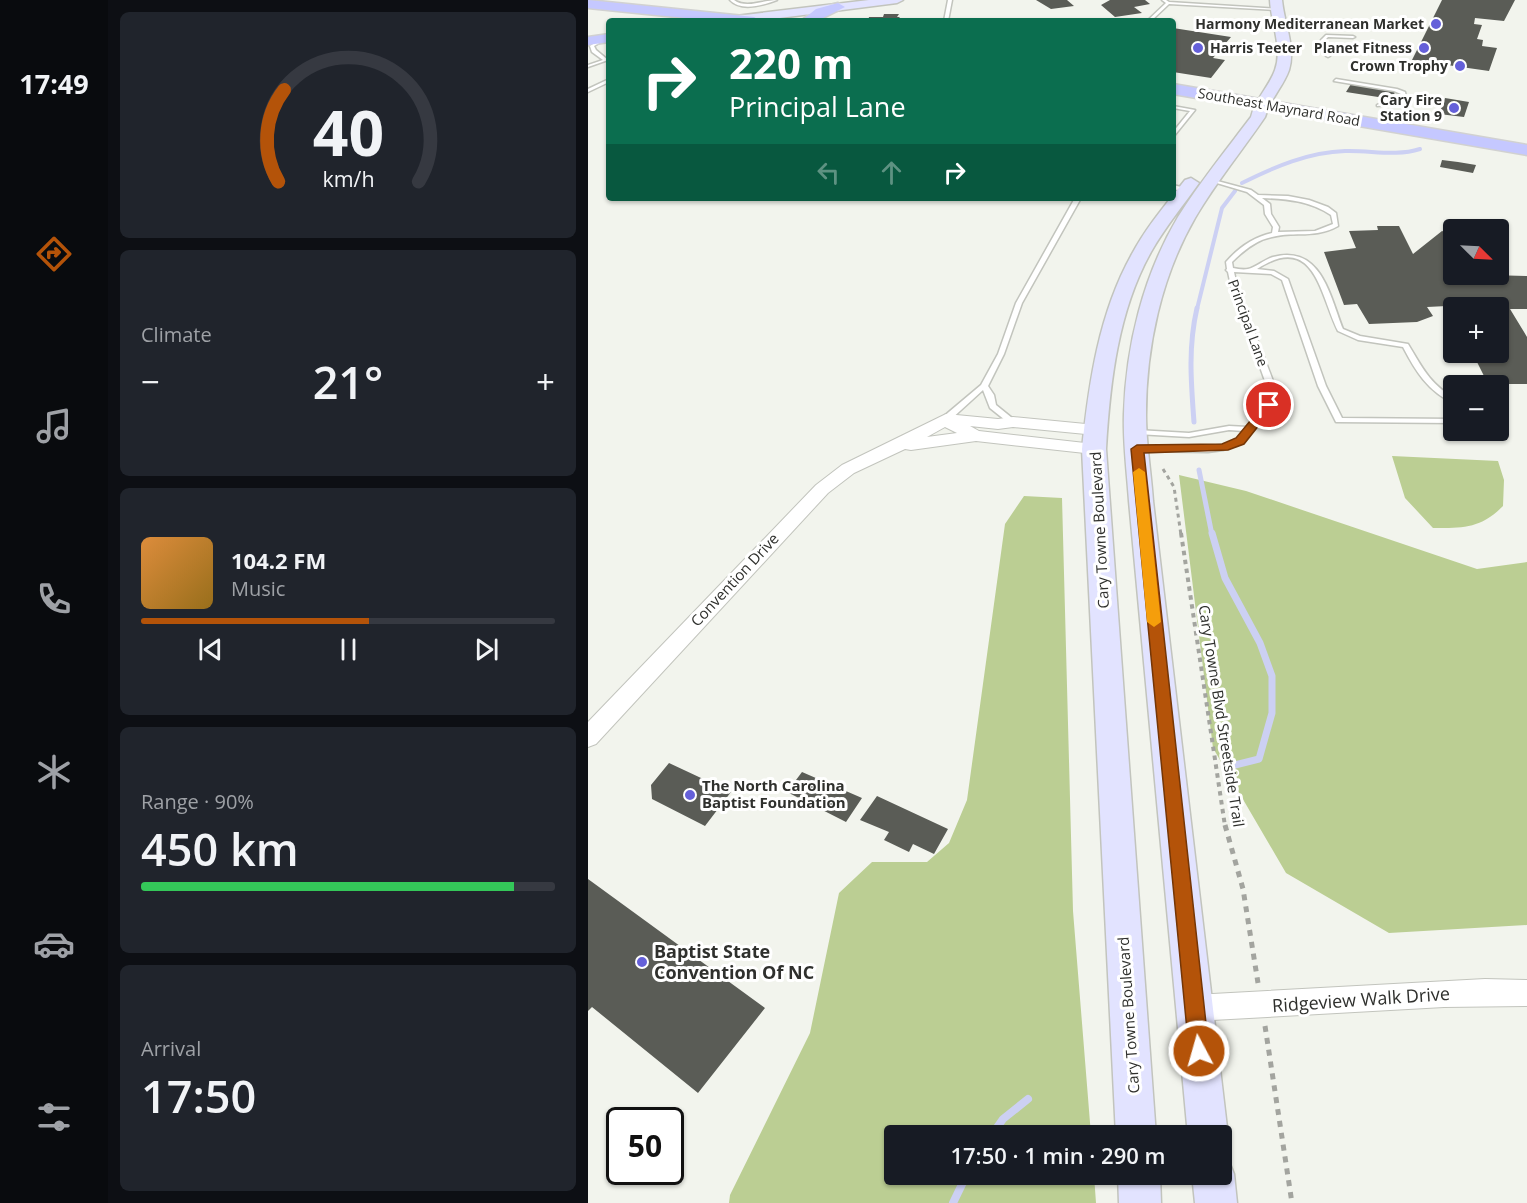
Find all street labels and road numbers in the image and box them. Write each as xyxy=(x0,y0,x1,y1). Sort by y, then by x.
street label: Southeast Maynard Road xyxy=(1197,83,1362,130)
street label: Principal Lane xyxy=(1224,277,1273,369)
street label: Cary Towne Boulevard xyxy=(1085,451,1113,609)
street label: Convention Drive xyxy=(686,528,783,630)
street label: Cary Towne Blvd Streetside Trail xyxy=(1195,603,1249,828)
street label: Cary Towne Boulevard xyxy=(1113,936,1143,1094)
street label: Ridgeview Walk Drive xyxy=(1271,981,1451,1017)

